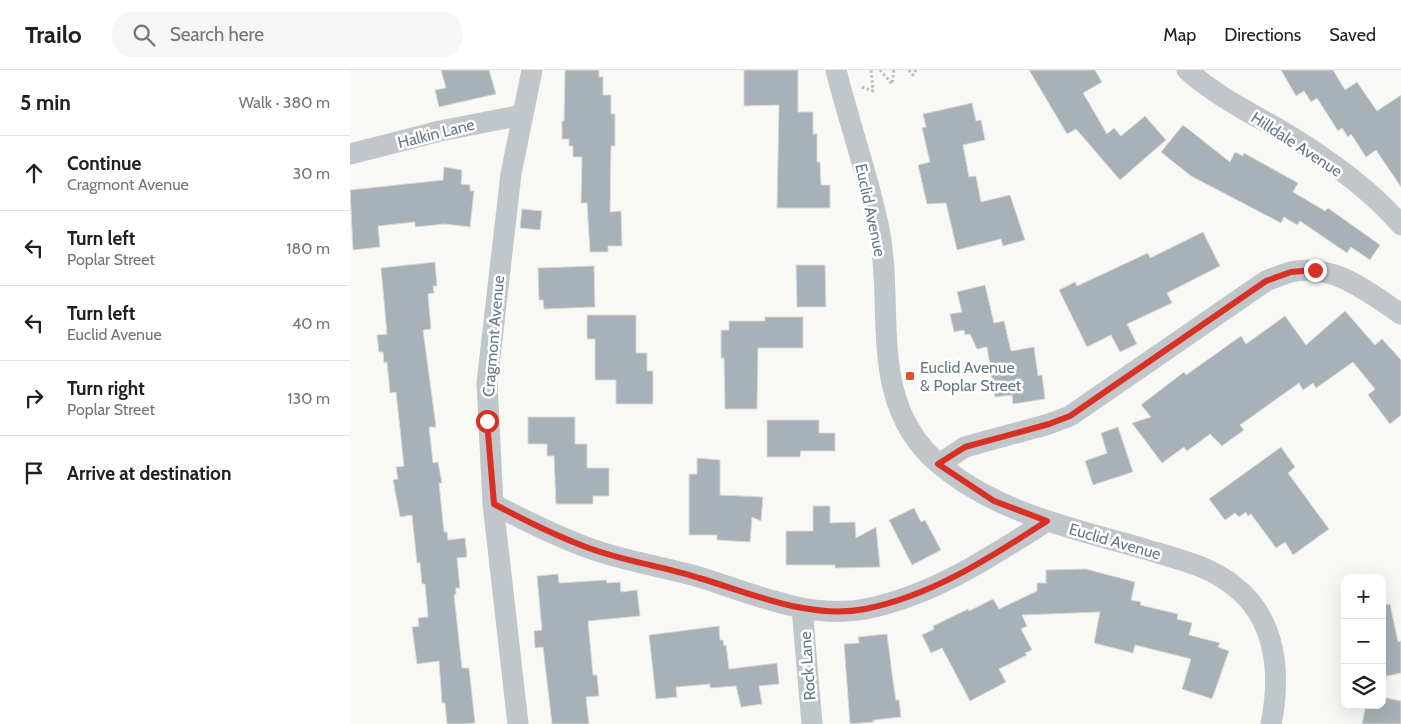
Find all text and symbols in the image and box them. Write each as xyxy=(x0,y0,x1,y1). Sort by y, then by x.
search box xyxy=(112,12,462,57)
text: Trailo xyxy=(25,20,82,49)
icon: search xyxy=(130,21,158,49)
text: Search here xyxy=(170,23,264,46)
text: Map xyxy=(1163,24,1196,46)
text: Directions xyxy=(1224,24,1301,46)
text: Saved xyxy=(1329,24,1376,46)
text: 5 min xyxy=(20,90,71,115)
text: Walk · 380 m xyxy=(239,93,330,112)
street label: Hilldale Avenue xyxy=(1248,108,1346,181)
street label: Halkin Lane xyxy=(396,115,477,152)
text: Continue xyxy=(67,152,141,175)
icon: ahead xyxy=(20,159,48,187)
street label: Euclid Avenue xyxy=(851,162,890,258)
text: 30 m xyxy=(293,164,330,183)
text: Cragmont Avenue xyxy=(67,175,189,194)
text: Turn left xyxy=(67,227,135,250)
icon: left xyxy=(20,234,48,262)
text: 180 m xyxy=(286,239,330,258)
text: Poplar Street xyxy=(67,250,155,269)
route end xyxy=(1304,259,1327,282)
street label: Cragmont Avenue xyxy=(479,275,508,397)
text: Turn left xyxy=(67,302,135,325)
icon: left xyxy=(20,309,48,337)
text: 40 m xyxy=(292,314,330,333)
text: Euclid Avenue xyxy=(67,325,162,344)
place label: Euclid Avenue & Poplar Street xyxy=(920,358,1022,395)
marker: Euclid Avenue & Poplar Street xyxy=(904,370,916,382)
text: Turn right xyxy=(67,377,145,400)
icon: right xyxy=(20,384,48,412)
text: 130 m xyxy=(287,389,330,408)
text: Poplar Street xyxy=(67,400,155,419)
route start xyxy=(476,410,499,433)
icon: arrive xyxy=(20,459,48,487)
text: Arrive at destination xyxy=(67,462,231,485)
street label: Euclid Avenue xyxy=(1067,519,1163,564)
map controls xyxy=(1341,574,1386,709)
button: + xyxy=(1341,574,1386,619)
button: − xyxy=(1341,619,1386,664)
street label: Rock Lane xyxy=(796,631,819,701)
button: layers xyxy=(1341,664,1386,709)

